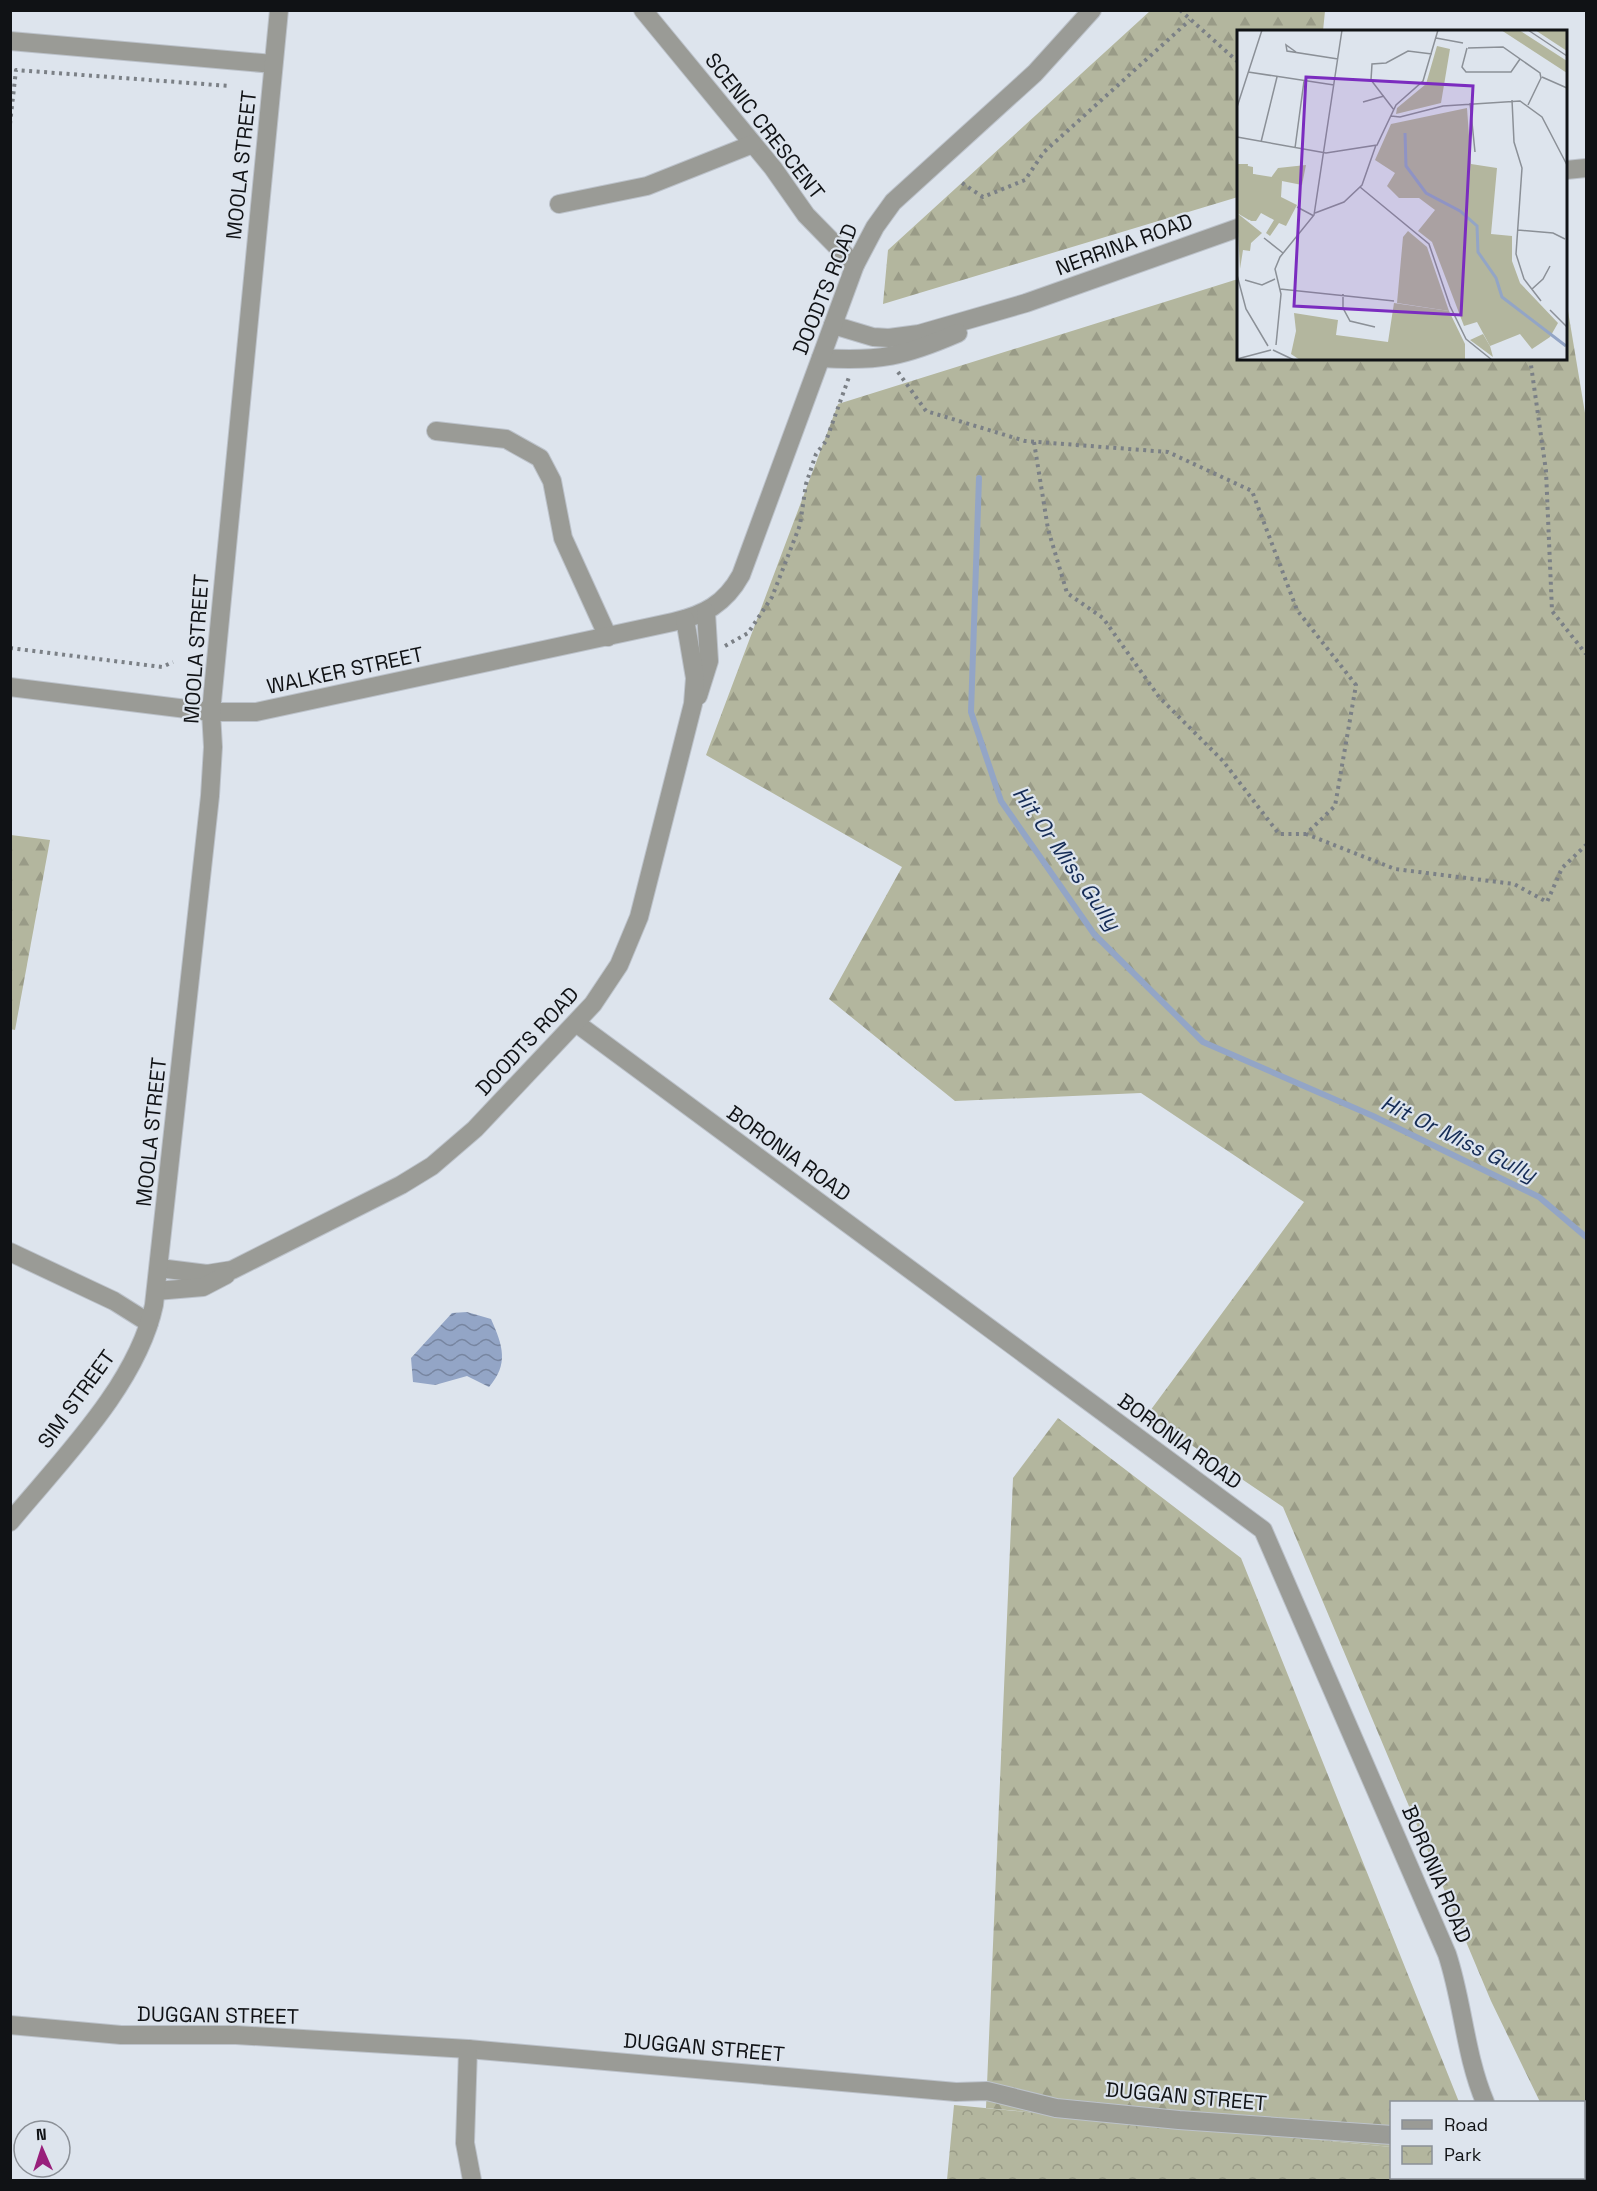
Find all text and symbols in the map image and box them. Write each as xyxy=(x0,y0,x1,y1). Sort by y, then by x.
inset map xyxy=(1237,30,1567,360)
street label: SCENIC CRESCENT xyxy=(699,47,831,205)
street label: MOOLA STREET xyxy=(220,89,262,241)
street label: NERRINA ROAD xyxy=(1052,207,1196,281)
street label: DOODTS ROAD xyxy=(786,219,864,359)
street label: MOOLA STREET xyxy=(177,573,215,725)
street label: WALKER STREET xyxy=(264,640,426,700)
water label: Hit Or Miss Gully xyxy=(1007,780,1128,937)
street label: DOODTS ROAD xyxy=(470,981,584,1101)
street label: MOOLA STREET xyxy=(130,1056,172,1208)
water label: Hit Or Miss Gully xyxy=(1377,1088,1543,1188)
street label: BORONIA ROAD xyxy=(722,1099,856,1207)
street label: SIM STREET xyxy=(31,1344,121,1454)
street label: BORONIA ROAD xyxy=(1113,1387,1247,1495)
street label: BORONIA ROAD xyxy=(1396,1801,1478,1947)
street label: DUGGAN STREET xyxy=(137,2000,299,2030)
street label: DUGGAN STREET xyxy=(622,2026,786,2068)
street label: DUGGAN STREET xyxy=(1104,2075,1268,2117)
legend xyxy=(1390,2101,1585,2179)
text: Road xyxy=(1444,2113,1488,2136)
north arrow xyxy=(12,2119,72,2179)
text: N xyxy=(35,2124,47,2145)
text: Park xyxy=(1444,2143,1482,2166)

